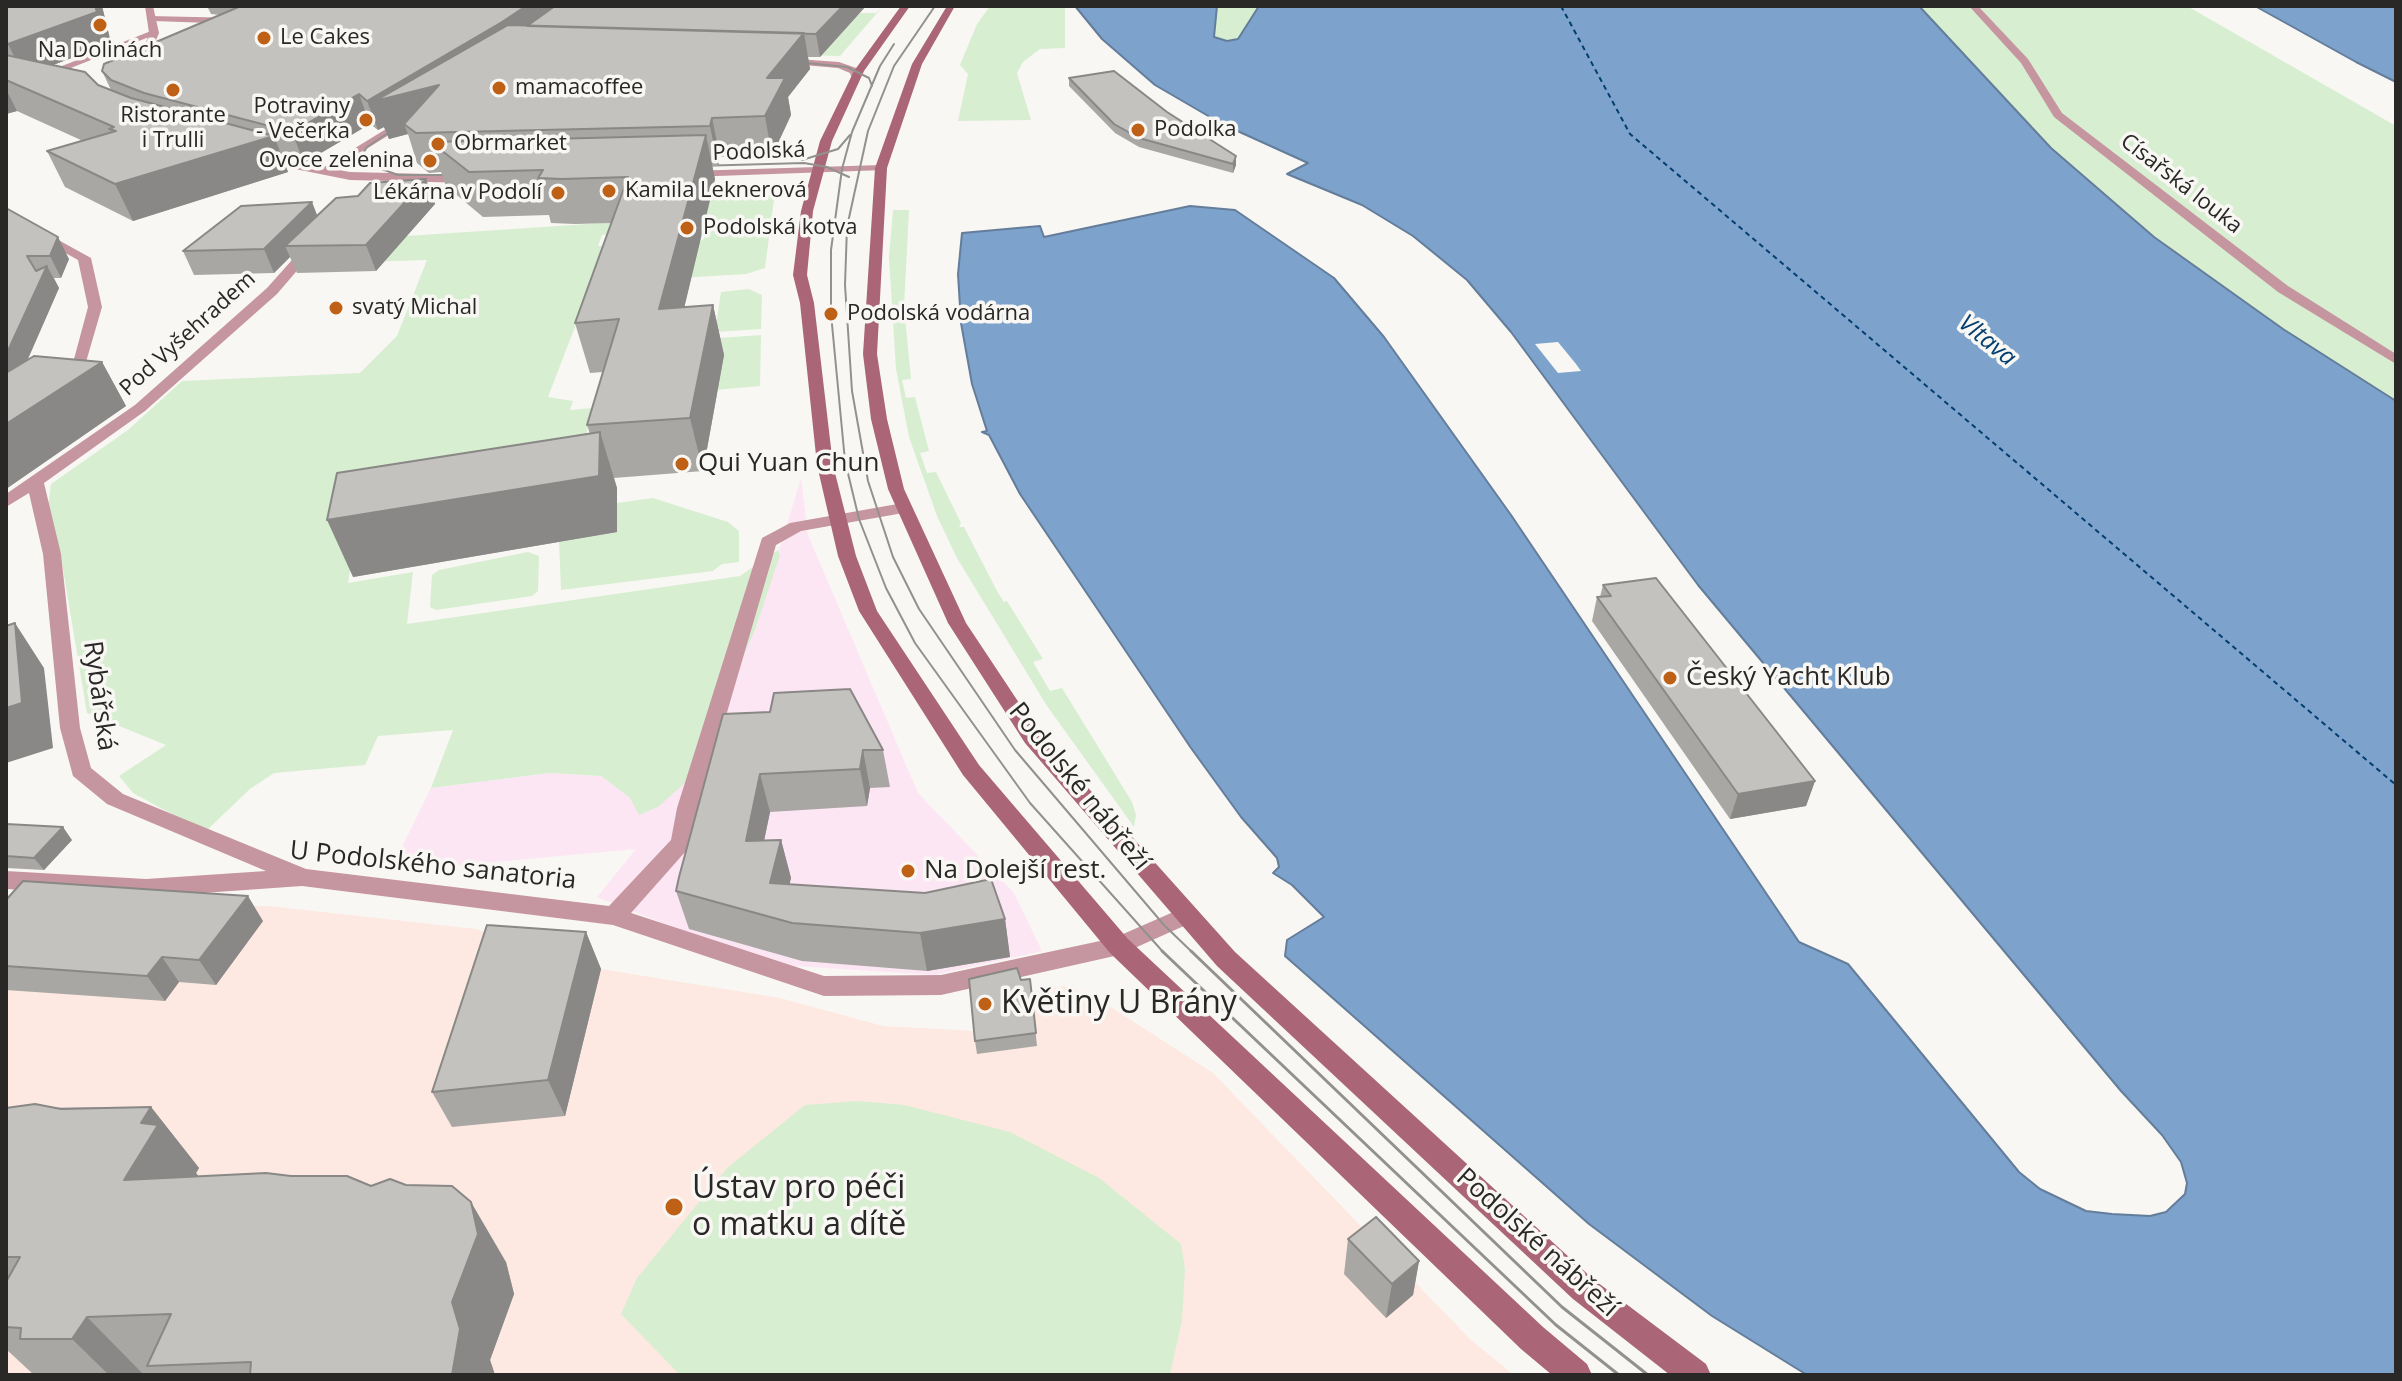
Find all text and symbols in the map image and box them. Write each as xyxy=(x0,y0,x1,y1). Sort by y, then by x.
marker: Na Dolinách xyxy=(91,16,109,34)
place label: Le Cakes xyxy=(280,25,370,51)
marker: Le Cakes xyxy=(255,29,273,47)
place label: Na Dolinách xyxy=(38,38,162,64)
place label: mamacoffee xyxy=(515,75,643,101)
marker: mamacoffee xyxy=(490,79,508,97)
marker: Ristorante i Trulli xyxy=(164,81,182,99)
place label: Potraviny - Večerka xyxy=(253,94,350,146)
place label: Ristorante i Trulli xyxy=(120,103,226,154)
marker: Potraviny - Večerka xyxy=(357,111,375,129)
place label: Podolka xyxy=(1154,117,1236,143)
marker: Podolka xyxy=(1129,121,1147,139)
street label: Císařská louka xyxy=(2115,128,2247,240)
place label: Obrmarket xyxy=(454,131,567,157)
marker: Obrmarket xyxy=(429,135,447,153)
street label: Podolská xyxy=(712,137,806,167)
place label: Ovoce zelenina xyxy=(259,148,414,174)
marker: Ovoce zelenina xyxy=(421,152,439,170)
place label: Kamila Leknerová xyxy=(625,178,807,204)
place label: Lékárna v Podolí xyxy=(373,180,542,206)
marker: Kamila Leknerová xyxy=(600,182,618,200)
marker: Lékárna v Podolí xyxy=(549,184,567,202)
place label: Podolská kotva xyxy=(703,215,858,241)
marker: Podolská kotva xyxy=(678,219,696,237)
street label: Pod Vyšehradem xyxy=(115,266,261,402)
place label: svatý Michal xyxy=(352,295,477,321)
marker: svatý Michal xyxy=(327,299,345,317)
place label: Podolská vodárna xyxy=(847,301,1030,327)
marker: Podolská vodárna xyxy=(822,305,840,323)
water label: Vltava xyxy=(1953,309,2021,373)
place label: Qui Yuan Chun xyxy=(698,448,879,480)
marker: Qui Yuan Chun xyxy=(673,455,691,473)
street label: Rybářská xyxy=(76,639,122,753)
place label: Český Yacht Klub xyxy=(1686,662,1891,694)
marker: Český Yacht Klub xyxy=(1661,669,1679,687)
street label: Podolské nábřeží xyxy=(1002,697,1156,877)
street label: U Podolského sanatoria xyxy=(288,835,578,897)
place label: Na Dolejší rest. xyxy=(924,855,1106,887)
marker: Na Dolejší rest. xyxy=(899,862,917,880)
place label: Květiny U Brány xyxy=(1001,985,1237,1023)
marker: Květiny U Brány xyxy=(976,995,994,1013)
street label: Podolské nábřeží xyxy=(1450,1162,1624,1324)
place label: Ústav pro péči o matku a dítě xyxy=(692,1170,906,1245)
marker: Ústav pro péči o matku a dítě xyxy=(663,1196,685,1218)

